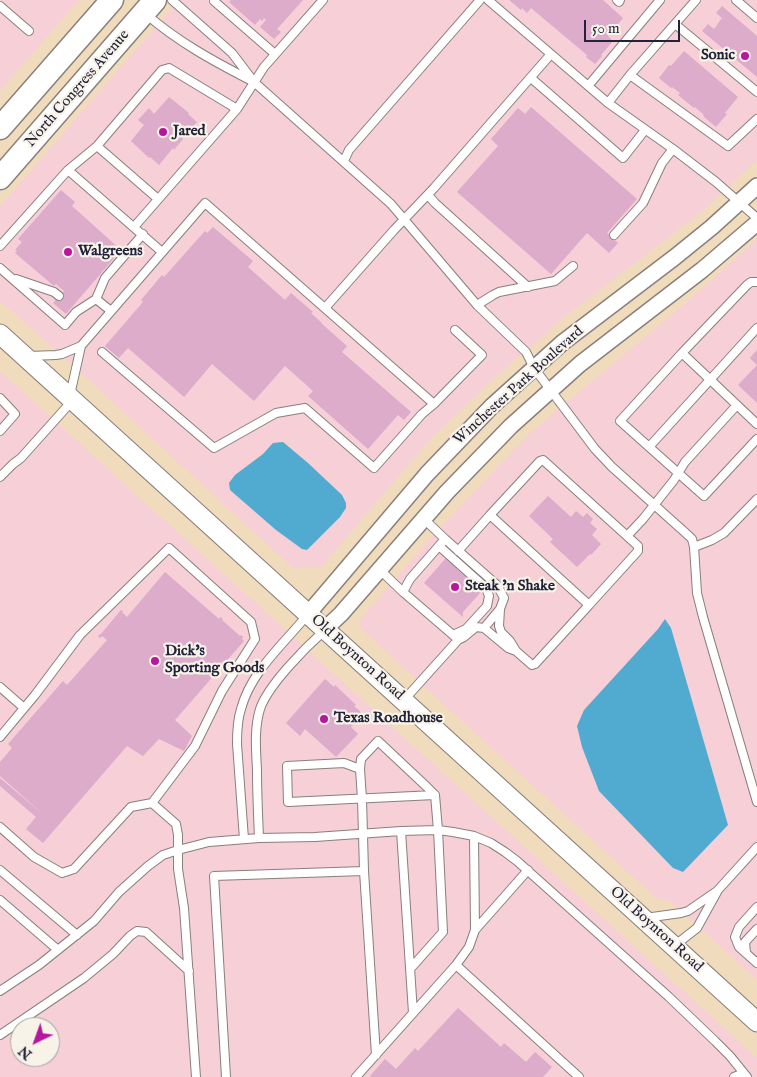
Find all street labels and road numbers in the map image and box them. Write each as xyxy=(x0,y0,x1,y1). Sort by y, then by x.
street label: North Congress Avenue xyxy=(22,27,134,151)
street label: Winchester Park Boulevard xyxy=(450,323,588,449)
street label: Old Boynton Road xyxy=(307,611,407,705)
street label: Old Boynton Road xyxy=(606,883,706,977)

